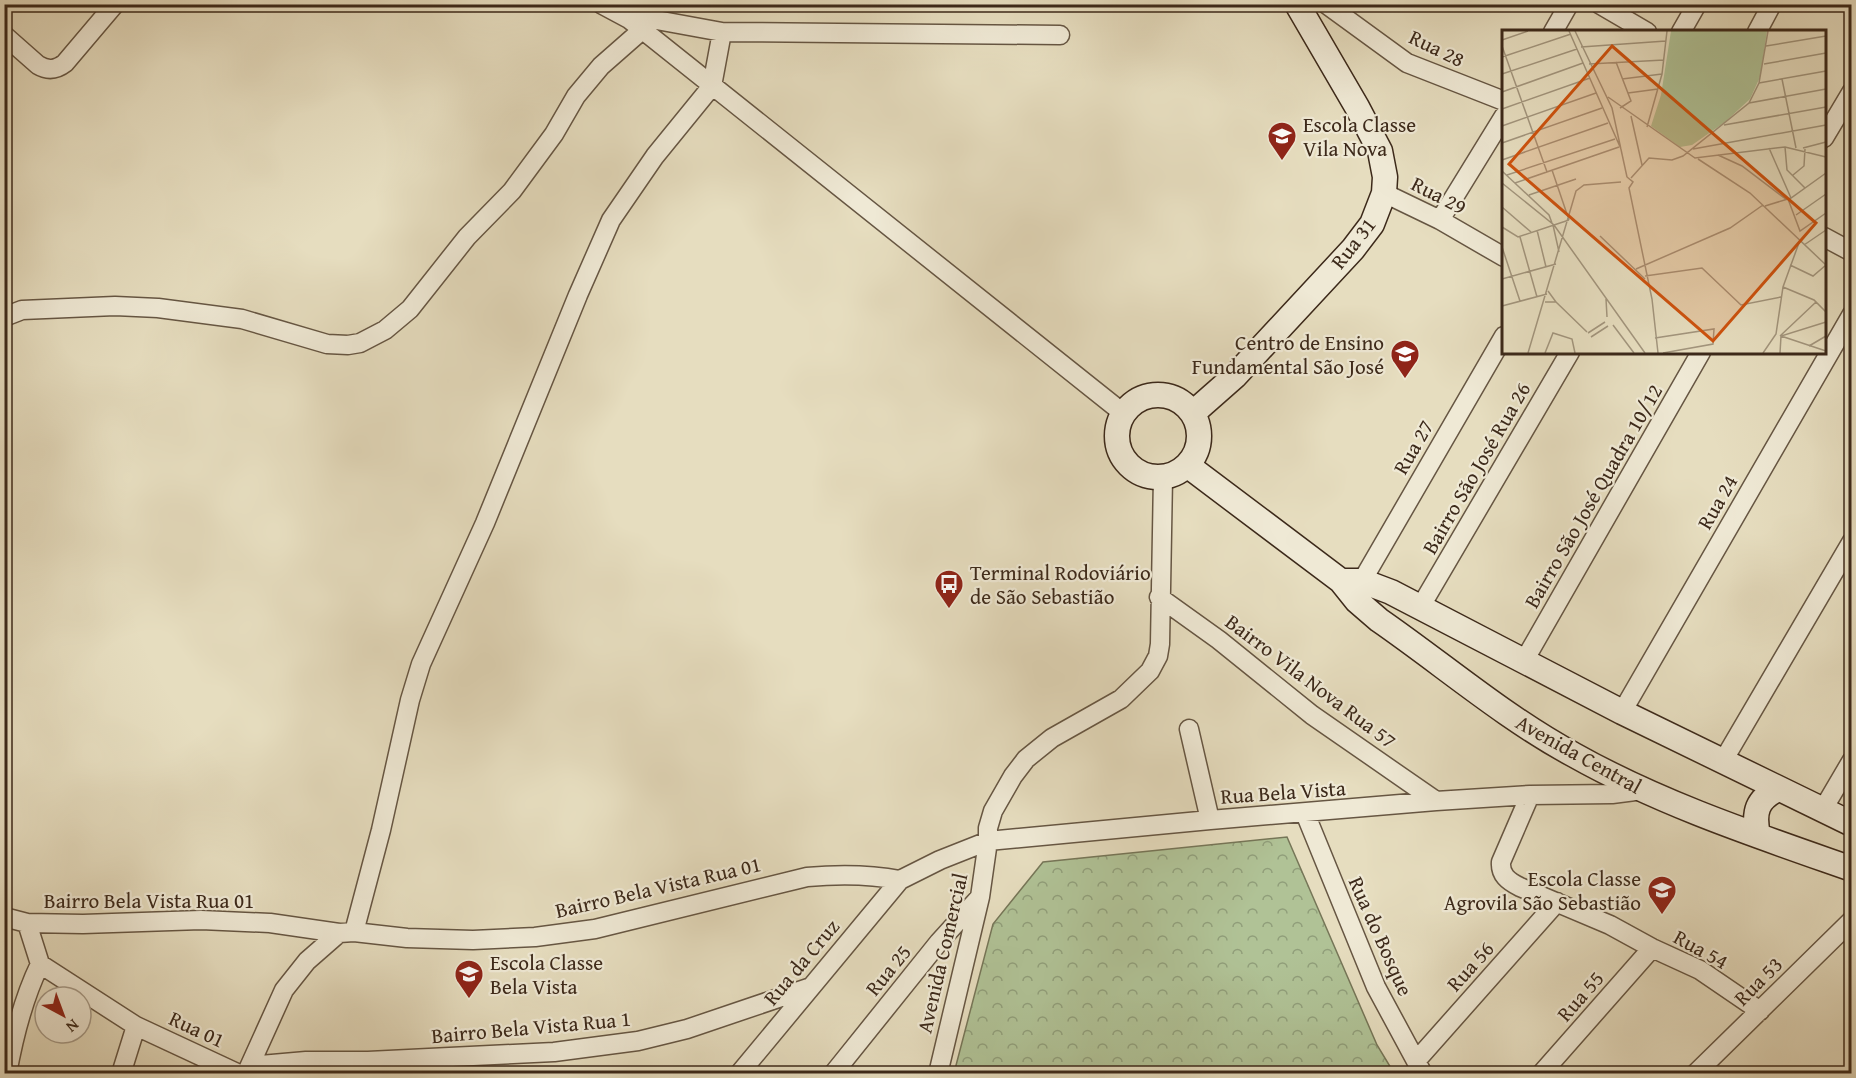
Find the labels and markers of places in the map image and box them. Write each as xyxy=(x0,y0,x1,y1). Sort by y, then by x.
place label: Escola Classe Vila Nova xyxy=(1303,109,1416,164)
school or university icon: Escola Classe Vila Nova xyxy=(1266,120,1298,162)
place label: Centro de Ensino Fundamental São José xyxy=(1192,327,1384,382)
school or university icon: Centro de Ensino Fundamental São José xyxy=(1389,338,1421,380)
place label: Terminal Rodoviário de São Sebastião xyxy=(970,557,1151,612)
bus stop icon: Terminal Rodoviário de São Sebastião xyxy=(933,568,965,610)
place label: Escola Classe Agrovila São Sebastião xyxy=(1444,863,1641,918)
school or university icon: Escola Classe Agrovila São Sebastião xyxy=(1646,874,1678,916)
place label: Escola Classe Bela Vista xyxy=(490,947,603,1002)
school or university icon: Escola Classe Bela Vista xyxy=(453,958,485,1000)

